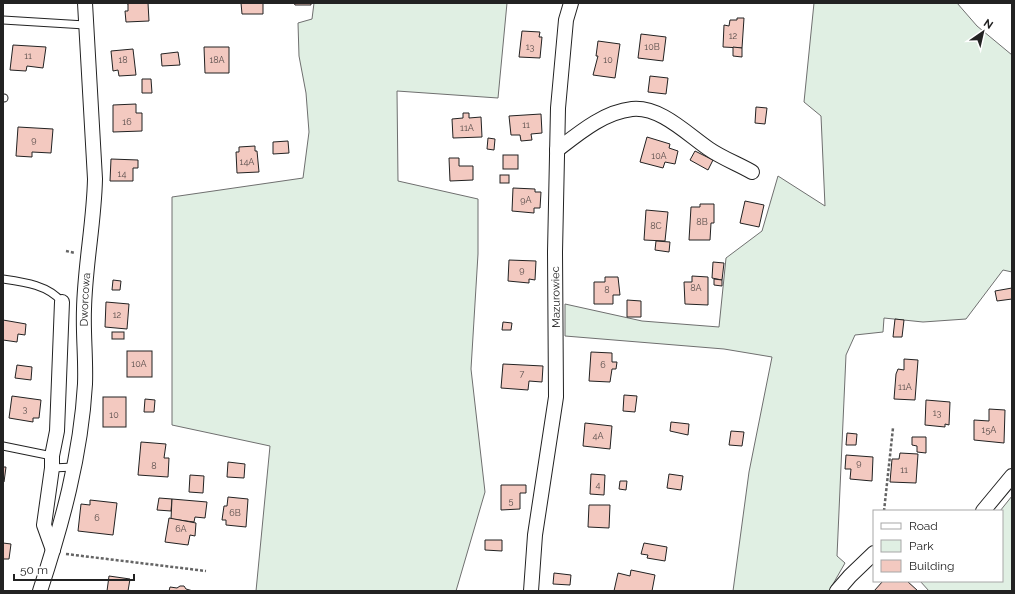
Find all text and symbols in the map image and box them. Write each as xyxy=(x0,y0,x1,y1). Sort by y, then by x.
north arrow xyxy=(963,12,1003,52)
text: N xyxy=(981,16,995,32)
house number: 12 xyxy=(729,31,738,41)
house number: 13 xyxy=(526,42,535,52)
house number: 10B xyxy=(644,42,660,52)
house number: 11 xyxy=(24,51,32,61)
house number: 18 xyxy=(118,55,128,65)
house number: 18A xyxy=(209,55,225,65)
house number: 10 xyxy=(603,55,613,65)
house number: 16 xyxy=(122,117,132,127)
house number: 11 xyxy=(522,120,530,130)
house number: 11A xyxy=(460,123,474,133)
house number: 9 xyxy=(31,135,37,145)
house number: 10A xyxy=(651,151,667,161)
house number: 14A xyxy=(240,157,254,167)
house number: 14 xyxy=(118,169,126,179)
house number: 9A xyxy=(520,195,532,205)
house number: 8B xyxy=(696,217,708,227)
house number: 8C xyxy=(650,221,662,231)
house number: 9 xyxy=(519,265,525,275)
street label: Mazurowiec xyxy=(549,266,563,328)
street label: Dworcowa xyxy=(77,272,93,327)
house number: 8A xyxy=(690,283,702,293)
house number: 8 xyxy=(604,285,610,295)
house number: 12 xyxy=(113,310,122,320)
house number: 10A xyxy=(131,359,147,369)
house number: 6 xyxy=(600,360,606,370)
house number: 7 xyxy=(520,369,525,379)
house number: 11A xyxy=(898,382,912,392)
house number: 3 xyxy=(23,404,28,414)
house number: 13 xyxy=(933,408,942,418)
house number: 10 xyxy=(109,410,119,420)
house number: 15A xyxy=(982,425,996,435)
house number: 4A xyxy=(593,431,604,441)
house number: 9 xyxy=(856,458,862,468)
house number: 8 xyxy=(151,461,157,471)
house number: 11 xyxy=(900,465,908,475)
house number: 4 xyxy=(596,480,601,490)
house number: 5 xyxy=(509,496,514,506)
house number: 6B xyxy=(229,508,241,518)
legend xyxy=(873,510,1003,582)
house number: 6 xyxy=(94,513,100,523)
text: Road xyxy=(909,519,938,533)
house number: 6A xyxy=(175,524,187,534)
text: Park xyxy=(909,539,934,553)
scale bar xyxy=(14,556,134,582)
text: Building xyxy=(909,559,955,573)
text: 50 m xyxy=(20,563,48,577)

